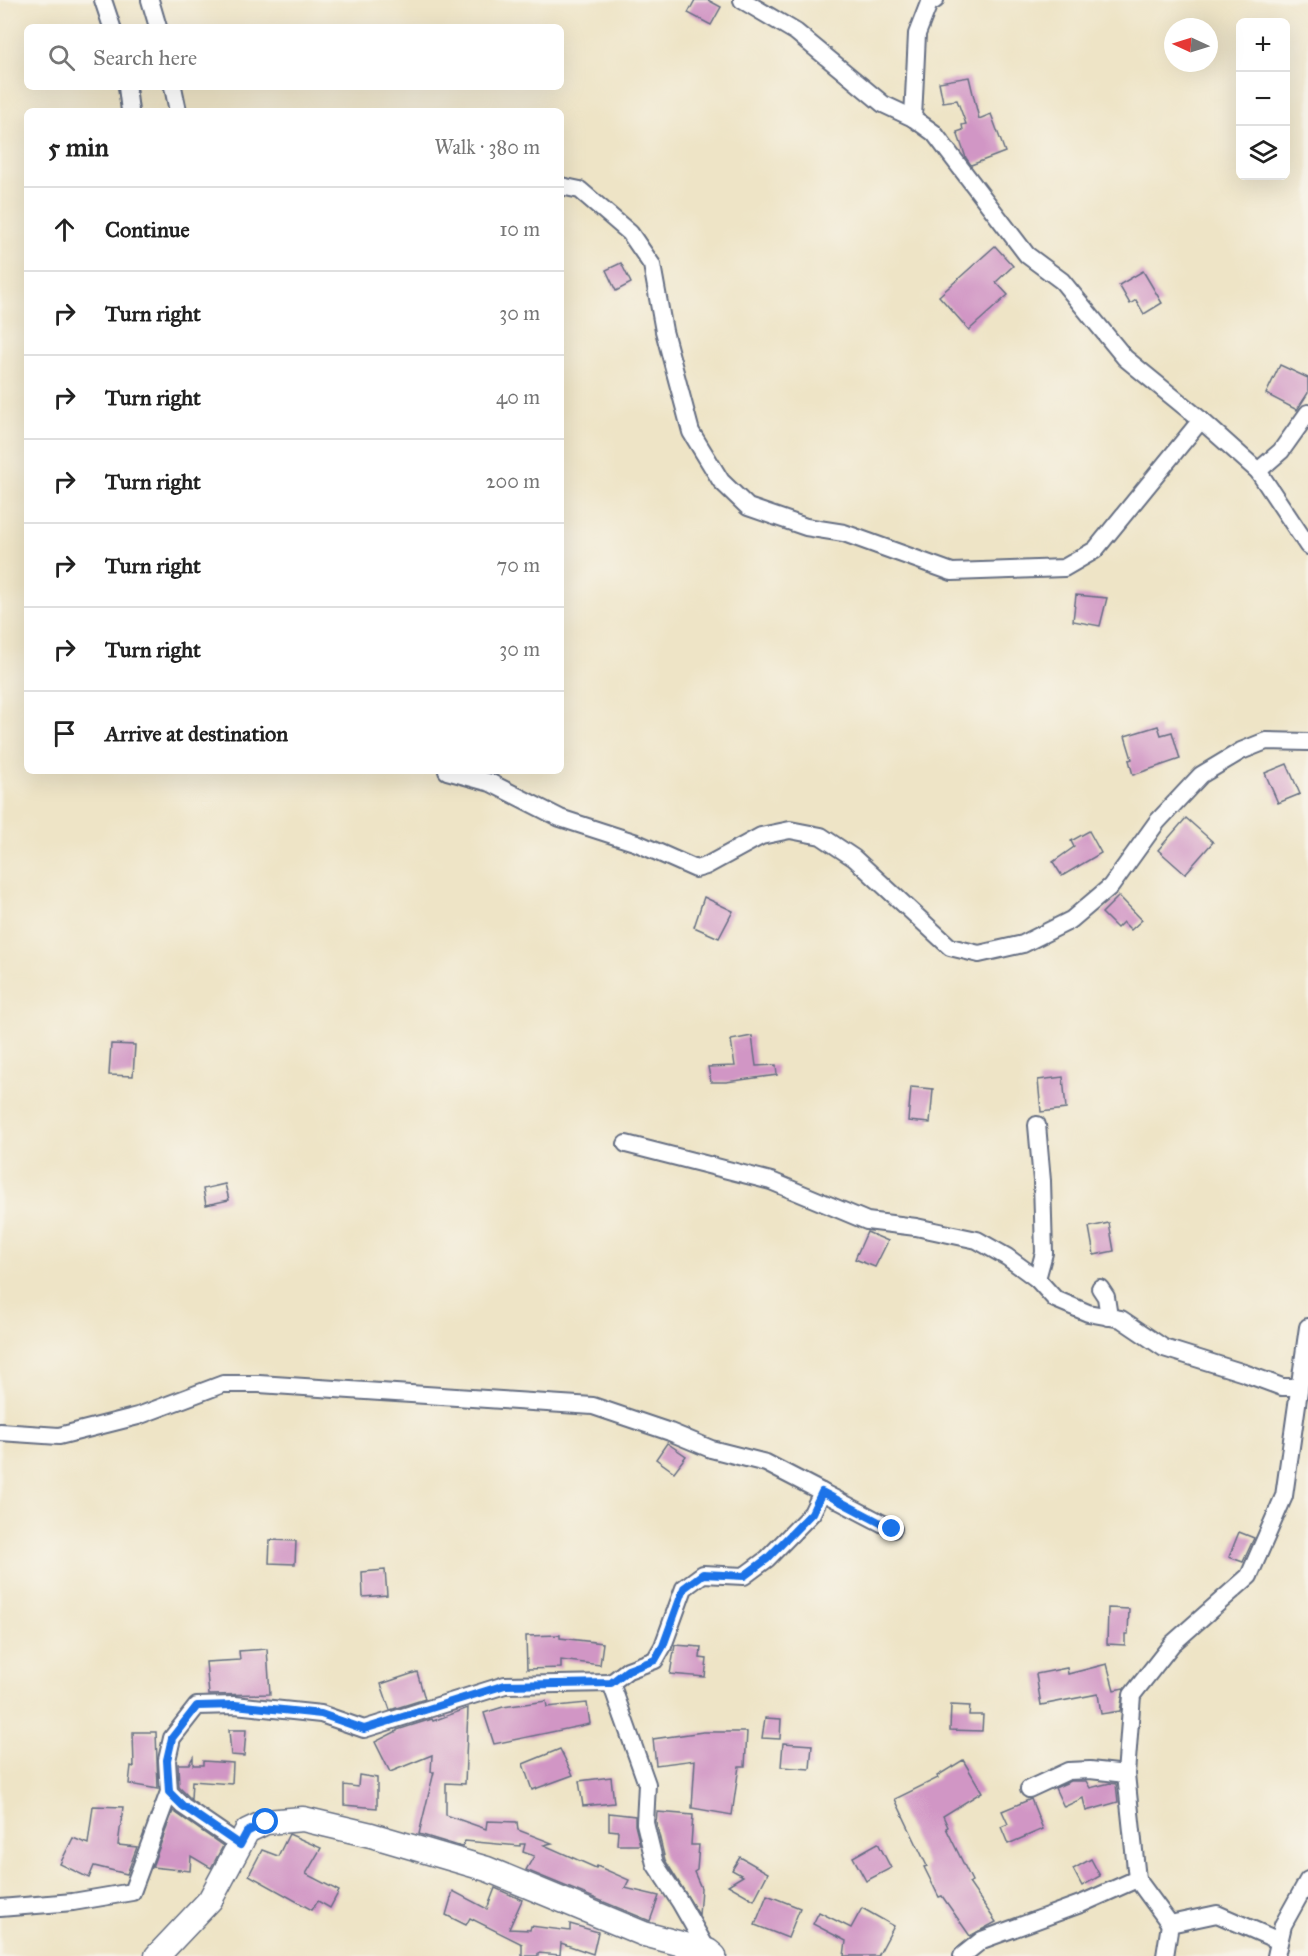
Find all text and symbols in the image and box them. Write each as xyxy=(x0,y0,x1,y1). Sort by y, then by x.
north arrow xyxy=(1164,18,1218,72)
map controls xyxy=(1236,18,1290,180)
button: + xyxy=(1236,18,1290,72)
search box xyxy=(24,24,564,90)
icon: search xyxy=(45,41,78,74)
text: Search here xyxy=(93,44,197,71)
button: − xyxy=(1236,72,1290,126)
button: layers xyxy=(1236,126,1290,180)
text: 5 min xyxy=(48,131,109,163)
text: Walk · 380 m xyxy=(434,135,540,159)
icon: ahead xyxy=(48,213,81,246)
text: Continue xyxy=(105,216,190,243)
text: 10 m xyxy=(499,217,540,241)
icon: right xyxy=(48,297,81,330)
text: Turn right xyxy=(105,300,201,327)
text: 30 m xyxy=(499,301,540,325)
icon: right xyxy=(48,381,81,414)
text: Turn right xyxy=(105,384,201,411)
text: 40 m xyxy=(496,385,540,409)
icon: right xyxy=(48,465,81,498)
text: Turn right xyxy=(105,468,201,495)
text: 200 m xyxy=(486,469,540,493)
icon: right xyxy=(48,549,81,582)
text: Turn right xyxy=(105,552,201,579)
text: 70 m xyxy=(497,553,540,577)
icon: right xyxy=(48,633,81,666)
text: Turn right xyxy=(105,636,201,663)
text: 30 m xyxy=(499,637,540,661)
icon: arrive xyxy=(48,717,81,750)
text: Arrive at destination xyxy=(105,720,288,747)
route end xyxy=(878,1515,904,1541)
route start xyxy=(252,1808,278,1834)

